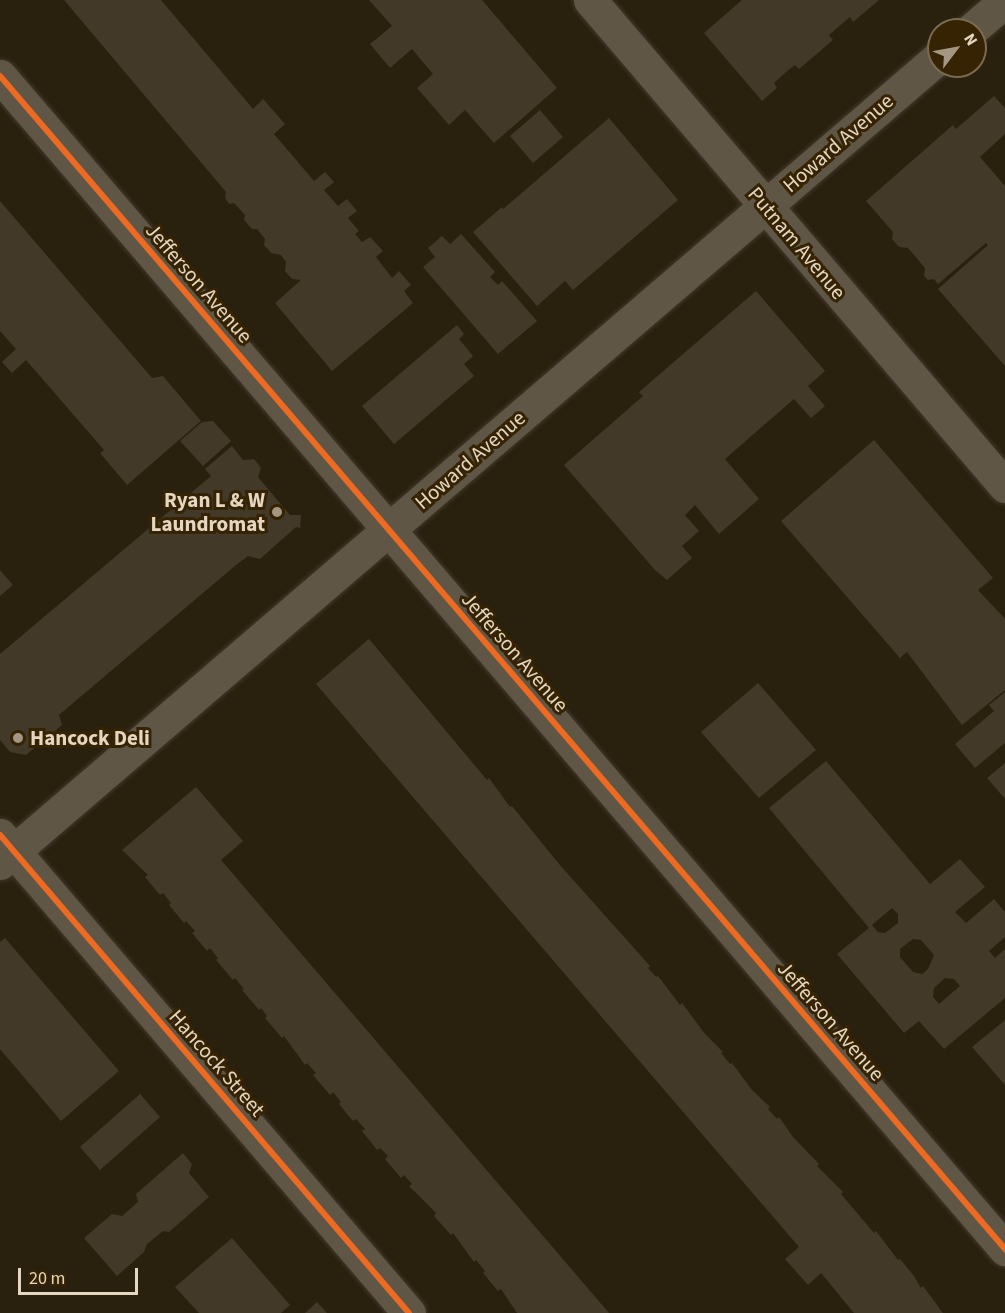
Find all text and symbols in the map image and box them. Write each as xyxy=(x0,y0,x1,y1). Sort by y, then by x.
north arrow xyxy=(927,18,987,78)
text: N xyxy=(958,29,983,50)
street label: Howard Avenue xyxy=(778,88,898,198)
street label: Putnam Avenue xyxy=(743,182,851,304)
street label: Jefferson Avenue xyxy=(140,218,258,348)
street label: Howard Avenue xyxy=(410,405,530,515)
place label: Ryan L & W Laundromat xyxy=(151,487,265,537)
marker: Ryan L & W Laundromat xyxy=(270,505,284,519)
street label: Jefferson Avenue xyxy=(456,587,574,717)
place label: Hancock Deli xyxy=(30,725,150,751)
marker: Hancock Deli xyxy=(11,731,25,745)
street label: Jefferson Avenue xyxy=(772,956,890,1086)
street label: Hancock Street xyxy=(164,1005,270,1121)
scale bar xyxy=(21,1256,141,1294)
text: 20 m xyxy=(29,1266,65,1291)

